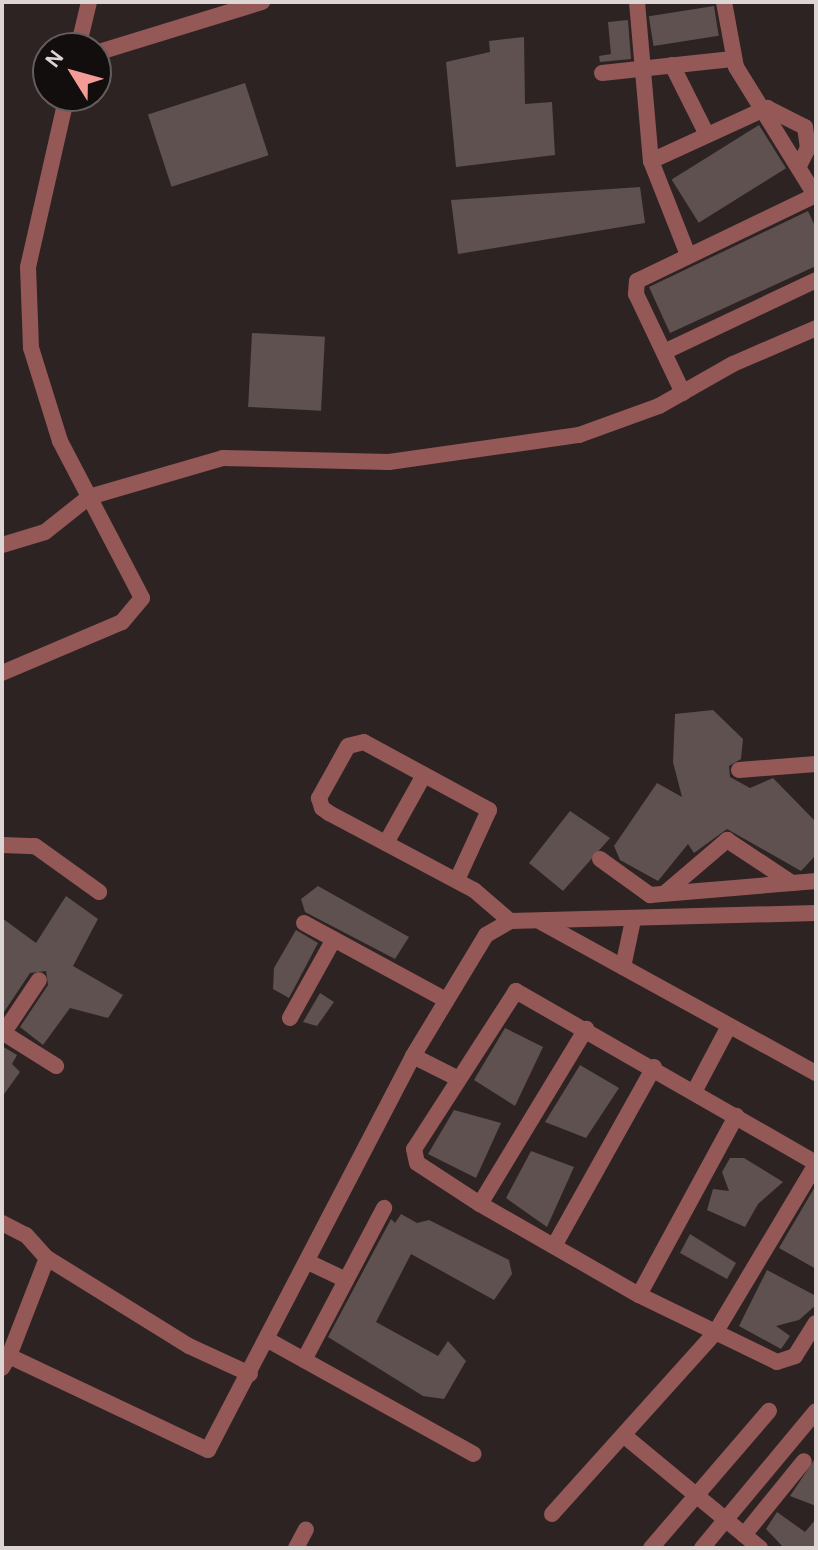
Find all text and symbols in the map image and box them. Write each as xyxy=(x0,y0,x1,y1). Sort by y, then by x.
north arrow xyxy=(32,32,112,112)
text: N xyxy=(39,45,70,73)

